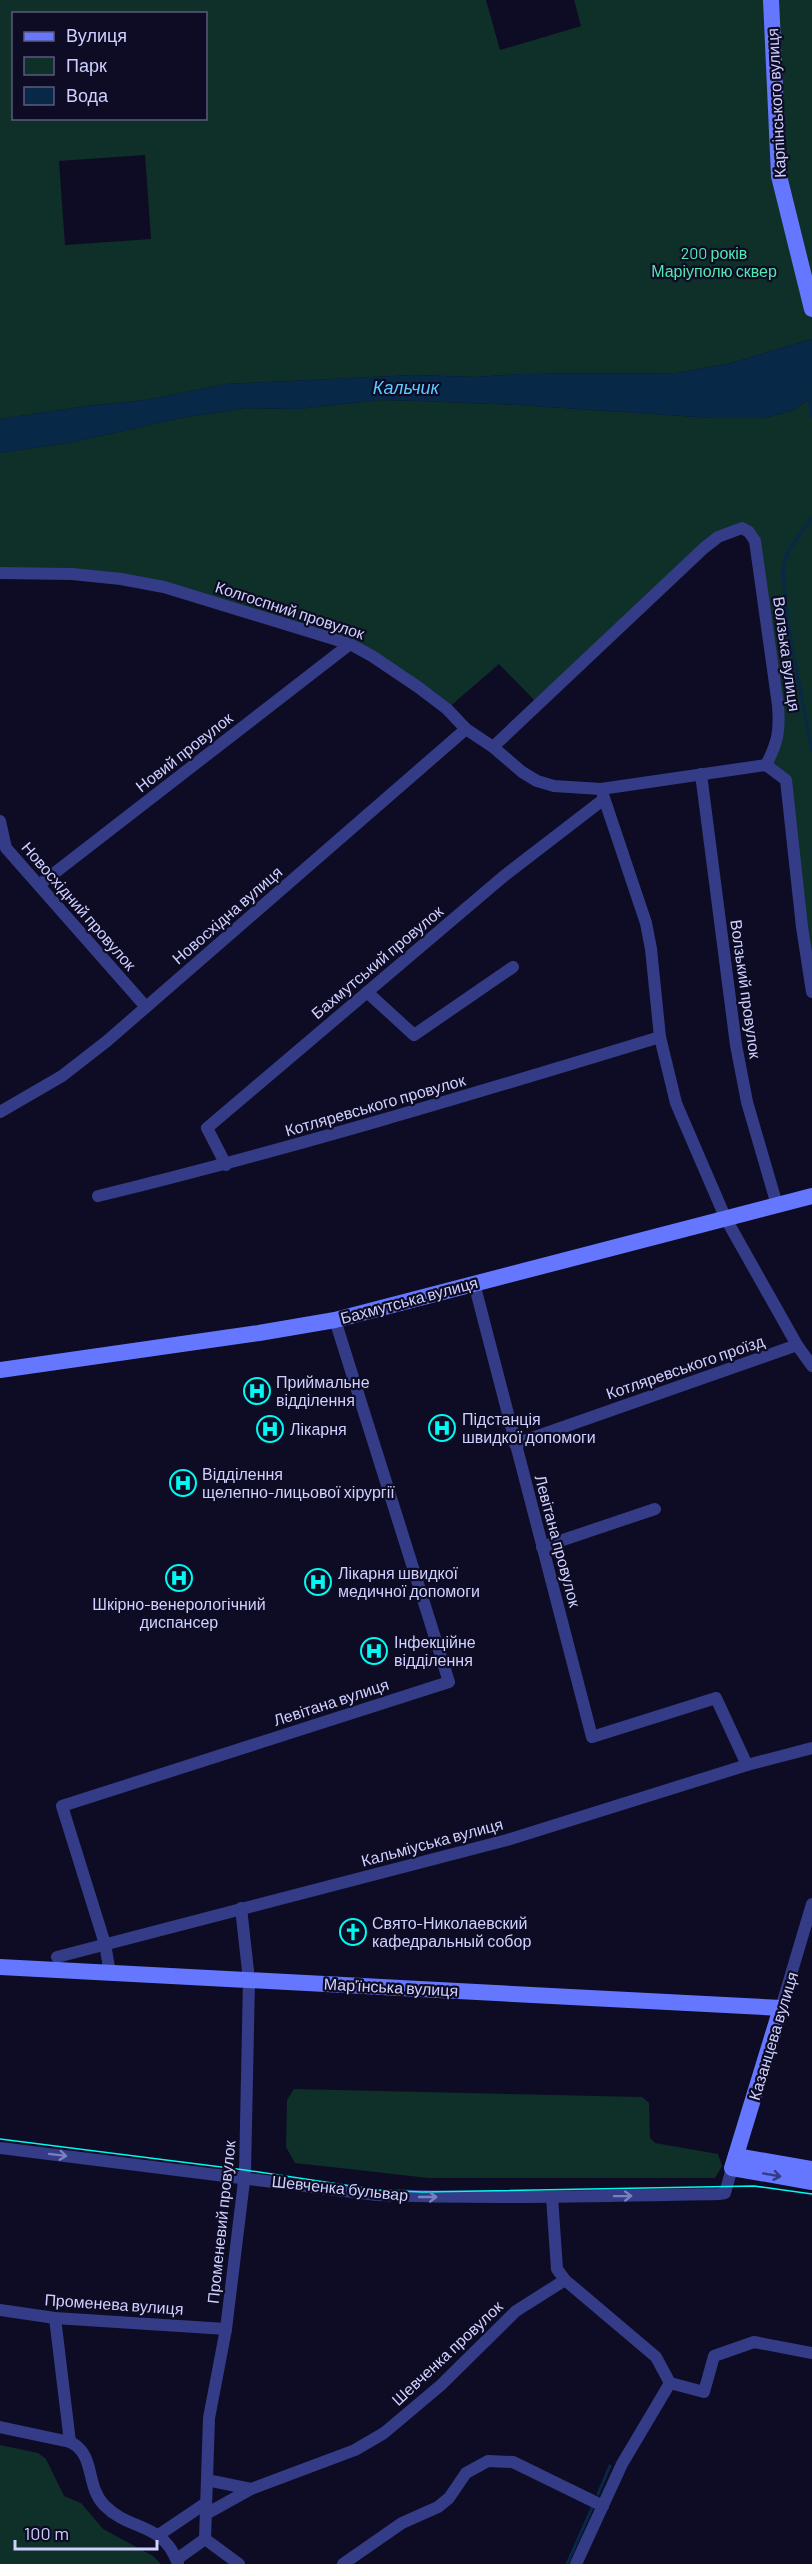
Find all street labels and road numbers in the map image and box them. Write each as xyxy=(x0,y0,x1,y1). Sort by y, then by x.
street label: Карпінського вулиця xyxy=(762,28,789,178)
street label: Колгоспний провулок xyxy=(213,576,368,643)
street label: Волзька вулиця xyxy=(770,595,805,712)
street label: Новий провулок xyxy=(131,707,237,795)
street label: Новосхідний провулок xyxy=(18,837,141,975)
street label: Новосхідна вулиця xyxy=(168,862,286,968)
street label: Бахмутський провулок xyxy=(307,900,447,1022)
street label: Волзький провулок xyxy=(727,918,766,1061)
street label: Котляревського провулок xyxy=(283,1069,468,1139)
street label: Бахмутська вулиця xyxy=(338,1272,480,1327)
street label: Котляревського проїзд xyxy=(603,1330,767,1403)
street label: Левітана провулок xyxy=(532,1473,586,1610)
street label: Левітана вулиця xyxy=(271,1674,391,1729)
street label: Кальміуська вулиця xyxy=(359,1813,505,1870)
street label: Казанцева вулиця xyxy=(744,1969,801,2102)
street label: Мар'їнська вулиця xyxy=(323,1973,459,2000)
street label: Променевий провулок xyxy=(202,2138,239,2305)
street label: Шевченка бульвар xyxy=(271,2171,409,2204)
street label: Променева вулиця xyxy=(44,2289,184,2318)
street label: Шевченка провулок xyxy=(387,2296,507,2409)

